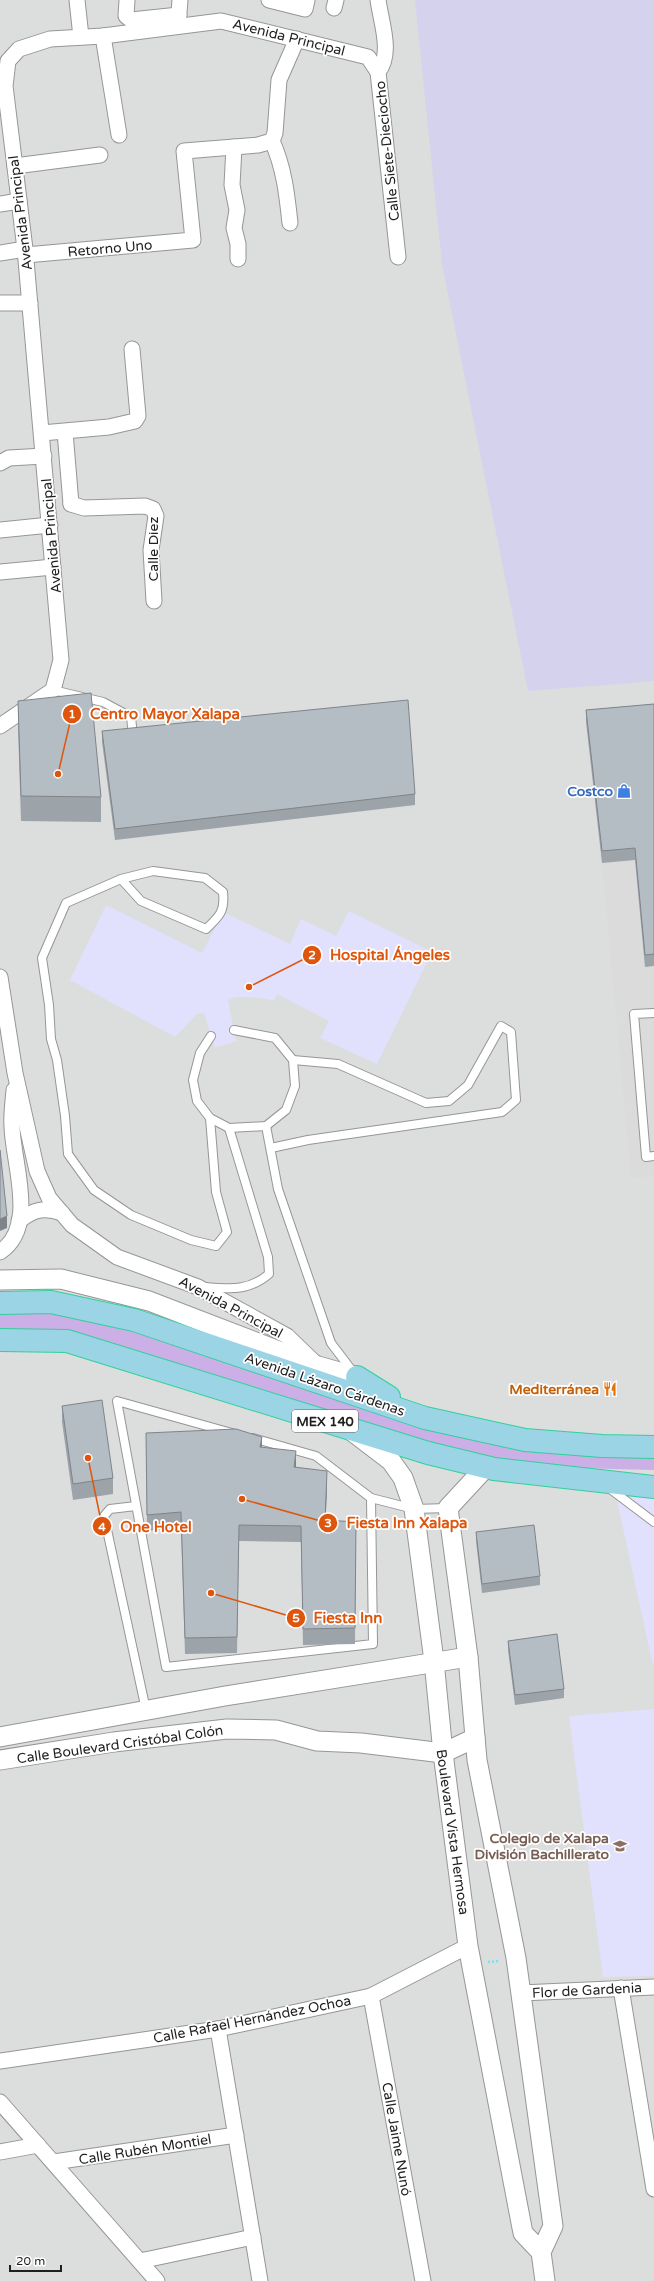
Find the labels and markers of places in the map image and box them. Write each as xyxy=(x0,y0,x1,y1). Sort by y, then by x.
callout: Centro Mayor Xalapa xyxy=(62,701,248,728)
place label: Costco xyxy=(567,783,613,800)
shop icon: Costco xyxy=(616,783,632,799)
callout: Hospital Ángeles xyxy=(302,942,458,969)
place label: Mediterránea xyxy=(509,1381,599,1398)
restaurant icon: Mediterránea xyxy=(602,1381,618,1397)
callout: Fiesta Inn Xalapa xyxy=(318,1509,475,1536)
callout: One Hotel xyxy=(92,1513,199,1540)
callout: Fiesta Inn xyxy=(286,1604,391,1631)
place label: Colegio de Xalapa División Bachillerato xyxy=(475,1830,609,1863)
school or university icon: Colegio de Xalapa División Bachillerato xyxy=(612,1838,628,1854)

